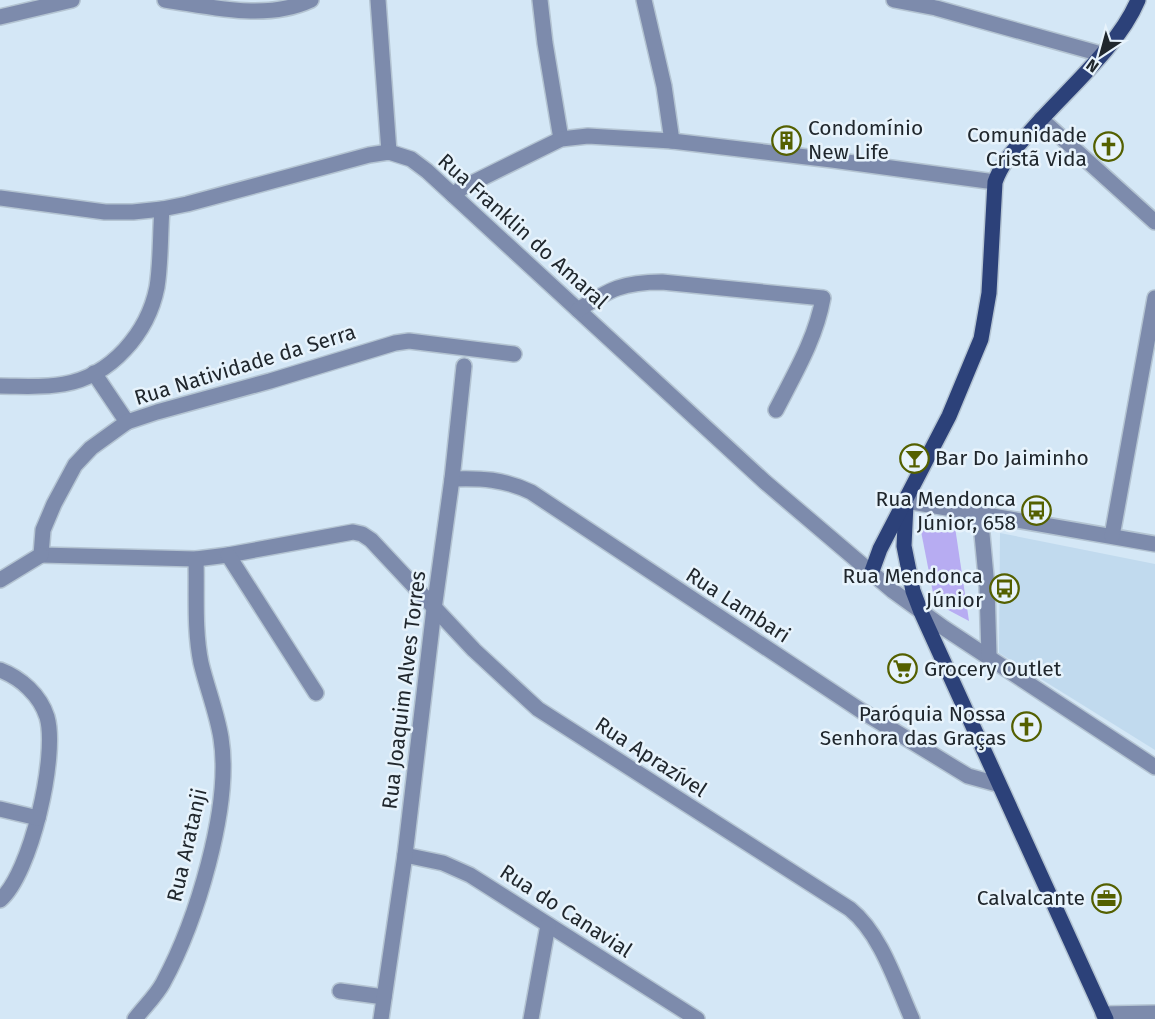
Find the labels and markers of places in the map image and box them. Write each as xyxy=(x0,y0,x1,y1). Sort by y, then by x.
place label: Condomínio New Life xyxy=(808,115,923,165)
place label: Comunidade Cristã Vida xyxy=(967,122,1087,172)
building icon: Condomínio New Life xyxy=(771,124,803,156)
church icon: Comunidade Cristã Vida xyxy=(1092,131,1124,163)
bar icon: Bar Do Jaiminho xyxy=(898,442,930,474)
place label: Bar Do Jaiminho xyxy=(935,445,1089,471)
place label: Rua Mendonca Júnior, 658 xyxy=(876,486,1016,536)
bus stop icon: Rua Mendonca Júnior, 658 xyxy=(1021,495,1053,527)
place label: Rua Mendonca Júnior xyxy=(843,563,983,613)
bus stop icon: Rua Mendonca Júnior xyxy=(988,572,1020,604)
supermarket icon: Grocery Outlet xyxy=(887,653,919,685)
place label: Grocery Outlet xyxy=(924,656,1062,682)
place label: Paróquia Nossa Senhora das Graças xyxy=(820,701,1006,751)
church icon: Paróquia Nossa Senhora das Graças xyxy=(1011,710,1043,742)
office icon: Calvalcante xyxy=(1090,882,1122,914)
place label: Calvalcante xyxy=(977,885,1085,911)

